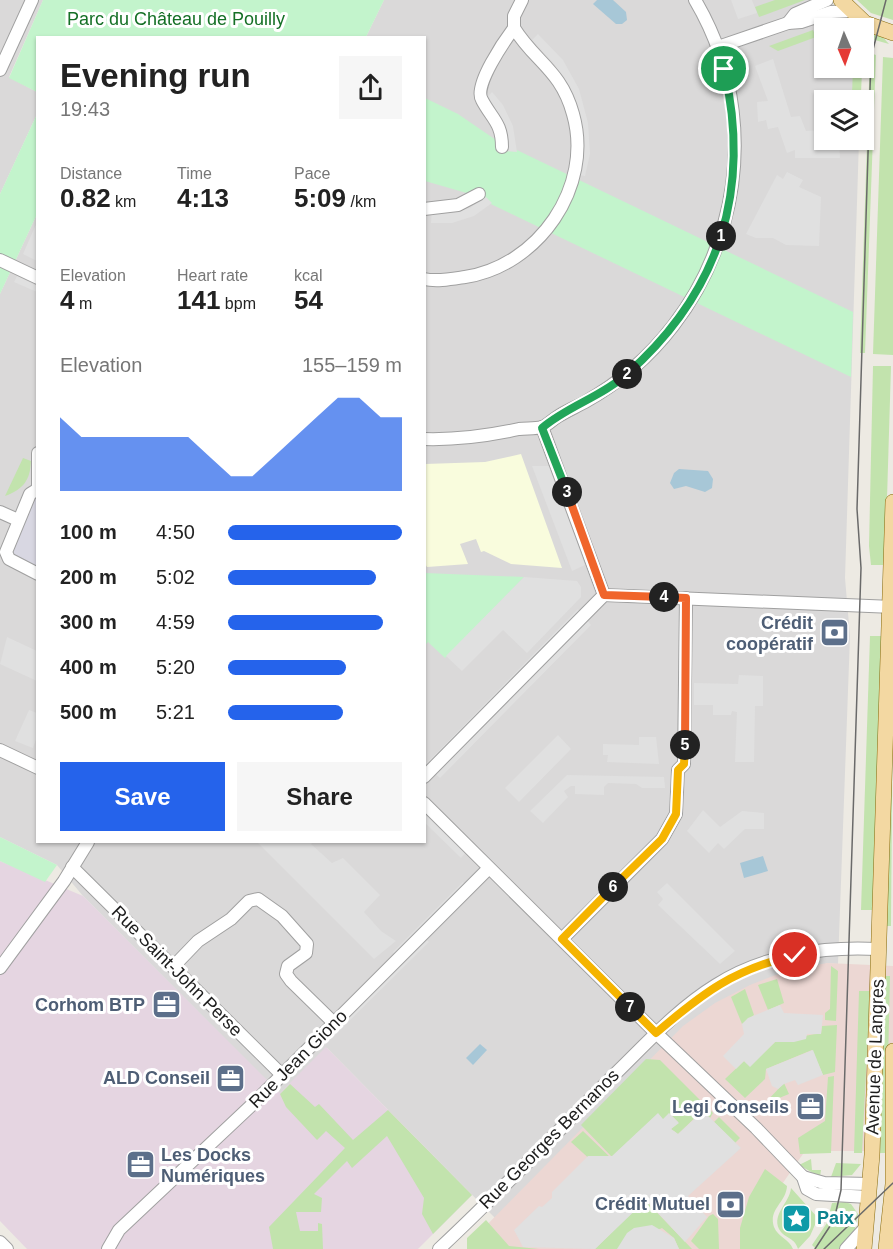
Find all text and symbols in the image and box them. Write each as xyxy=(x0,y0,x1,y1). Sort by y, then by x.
park label: Parc du Château de Pouilly xyxy=(67,9,285,29)
north arrow xyxy=(814,18,874,78)
map controls xyxy=(814,18,874,150)
pin xyxy=(698,43,749,94)
icon: arrive xyxy=(707,52,740,85)
button: share xyxy=(339,56,402,119)
text: Evening run xyxy=(60,57,251,94)
button: layers xyxy=(814,90,874,150)
text: 19:43 xyxy=(60,98,110,120)
text: Distance xyxy=(60,165,122,182)
text: Time xyxy=(177,165,212,182)
text: Pace xyxy=(294,165,330,182)
text: 0.82 xyxy=(60,183,111,213)
text: 4:13 xyxy=(177,183,229,213)
text: 5:09 xyxy=(294,183,346,213)
text: km xyxy=(111,193,136,210)
text: /km xyxy=(346,193,376,210)
pin: 1 xyxy=(706,221,736,251)
text: 1 xyxy=(717,227,725,244)
text: Elevation xyxy=(60,267,126,284)
text: Heart rate xyxy=(177,267,248,284)
text: kcal xyxy=(294,267,322,284)
text: 4 xyxy=(60,285,74,315)
text: 141 xyxy=(177,285,220,315)
text: 54 xyxy=(294,285,323,315)
text: m xyxy=(74,295,92,312)
text: bpm xyxy=(220,295,256,312)
text: Elevation xyxy=(60,354,142,376)
text: 155–159 m xyxy=(302,354,402,376)
pin: 2 xyxy=(612,359,642,389)
text: 2 xyxy=(623,365,631,382)
pin: 3 xyxy=(552,477,582,507)
text: 3 xyxy=(563,483,571,500)
text: 100 m xyxy=(60,521,117,543)
text: 4:50 xyxy=(156,521,195,543)
text: 200 m xyxy=(60,566,117,588)
text: 5:02 xyxy=(156,566,195,588)
pin: 4 xyxy=(649,582,679,612)
text: 4 xyxy=(660,588,668,605)
text: 300 m xyxy=(60,611,117,633)
text: 4:59 xyxy=(156,611,195,633)
place label: Crédit coopératif xyxy=(726,613,814,654)
bank icon: Crédit coopératif xyxy=(818,617,850,649)
text: 400 m xyxy=(60,656,117,678)
text: 5:20 xyxy=(156,656,195,678)
text: 500 m xyxy=(60,701,117,723)
text: 5:21 xyxy=(156,701,195,723)
pin: 5 xyxy=(670,730,700,760)
text: 5 xyxy=(681,736,689,753)
button: Save xyxy=(60,762,225,831)
button: Share xyxy=(237,762,402,831)
pin: 6 xyxy=(598,872,628,902)
text: 6 xyxy=(609,878,617,895)
street label: Rue Saint-John Perse xyxy=(108,902,246,1040)
pin xyxy=(769,929,820,980)
icon: check xyxy=(778,938,811,971)
street label: Avenue de Langres xyxy=(862,979,888,1135)
office icon: Corhom BTP xyxy=(150,989,182,1021)
pin: 7 xyxy=(615,992,645,1022)
place label: Corhom BTP xyxy=(35,995,145,1015)
text: 7 xyxy=(626,998,634,1015)
street label: Rue Jean Giono xyxy=(245,1006,351,1112)
office icon: ALD Conseil xyxy=(215,1062,247,1094)
street label: Rue Georges Bernanos xyxy=(475,1065,623,1213)
place label: ALD Conseil xyxy=(103,1068,210,1088)
office icon: Legi Conseils xyxy=(794,1091,826,1123)
place label: Legi Conseils xyxy=(672,1097,789,1117)
place label: Les Docks Numériques xyxy=(161,1145,265,1186)
office icon: Les Docks Numériques xyxy=(124,1149,156,1181)
bank icon: Crédit Mutuel xyxy=(715,1188,747,1220)
place label: Crédit Mutuel xyxy=(595,1194,710,1214)
place icon: Paix xyxy=(780,1202,812,1234)
place label: Paix xyxy=(817,1208,854,1228)

